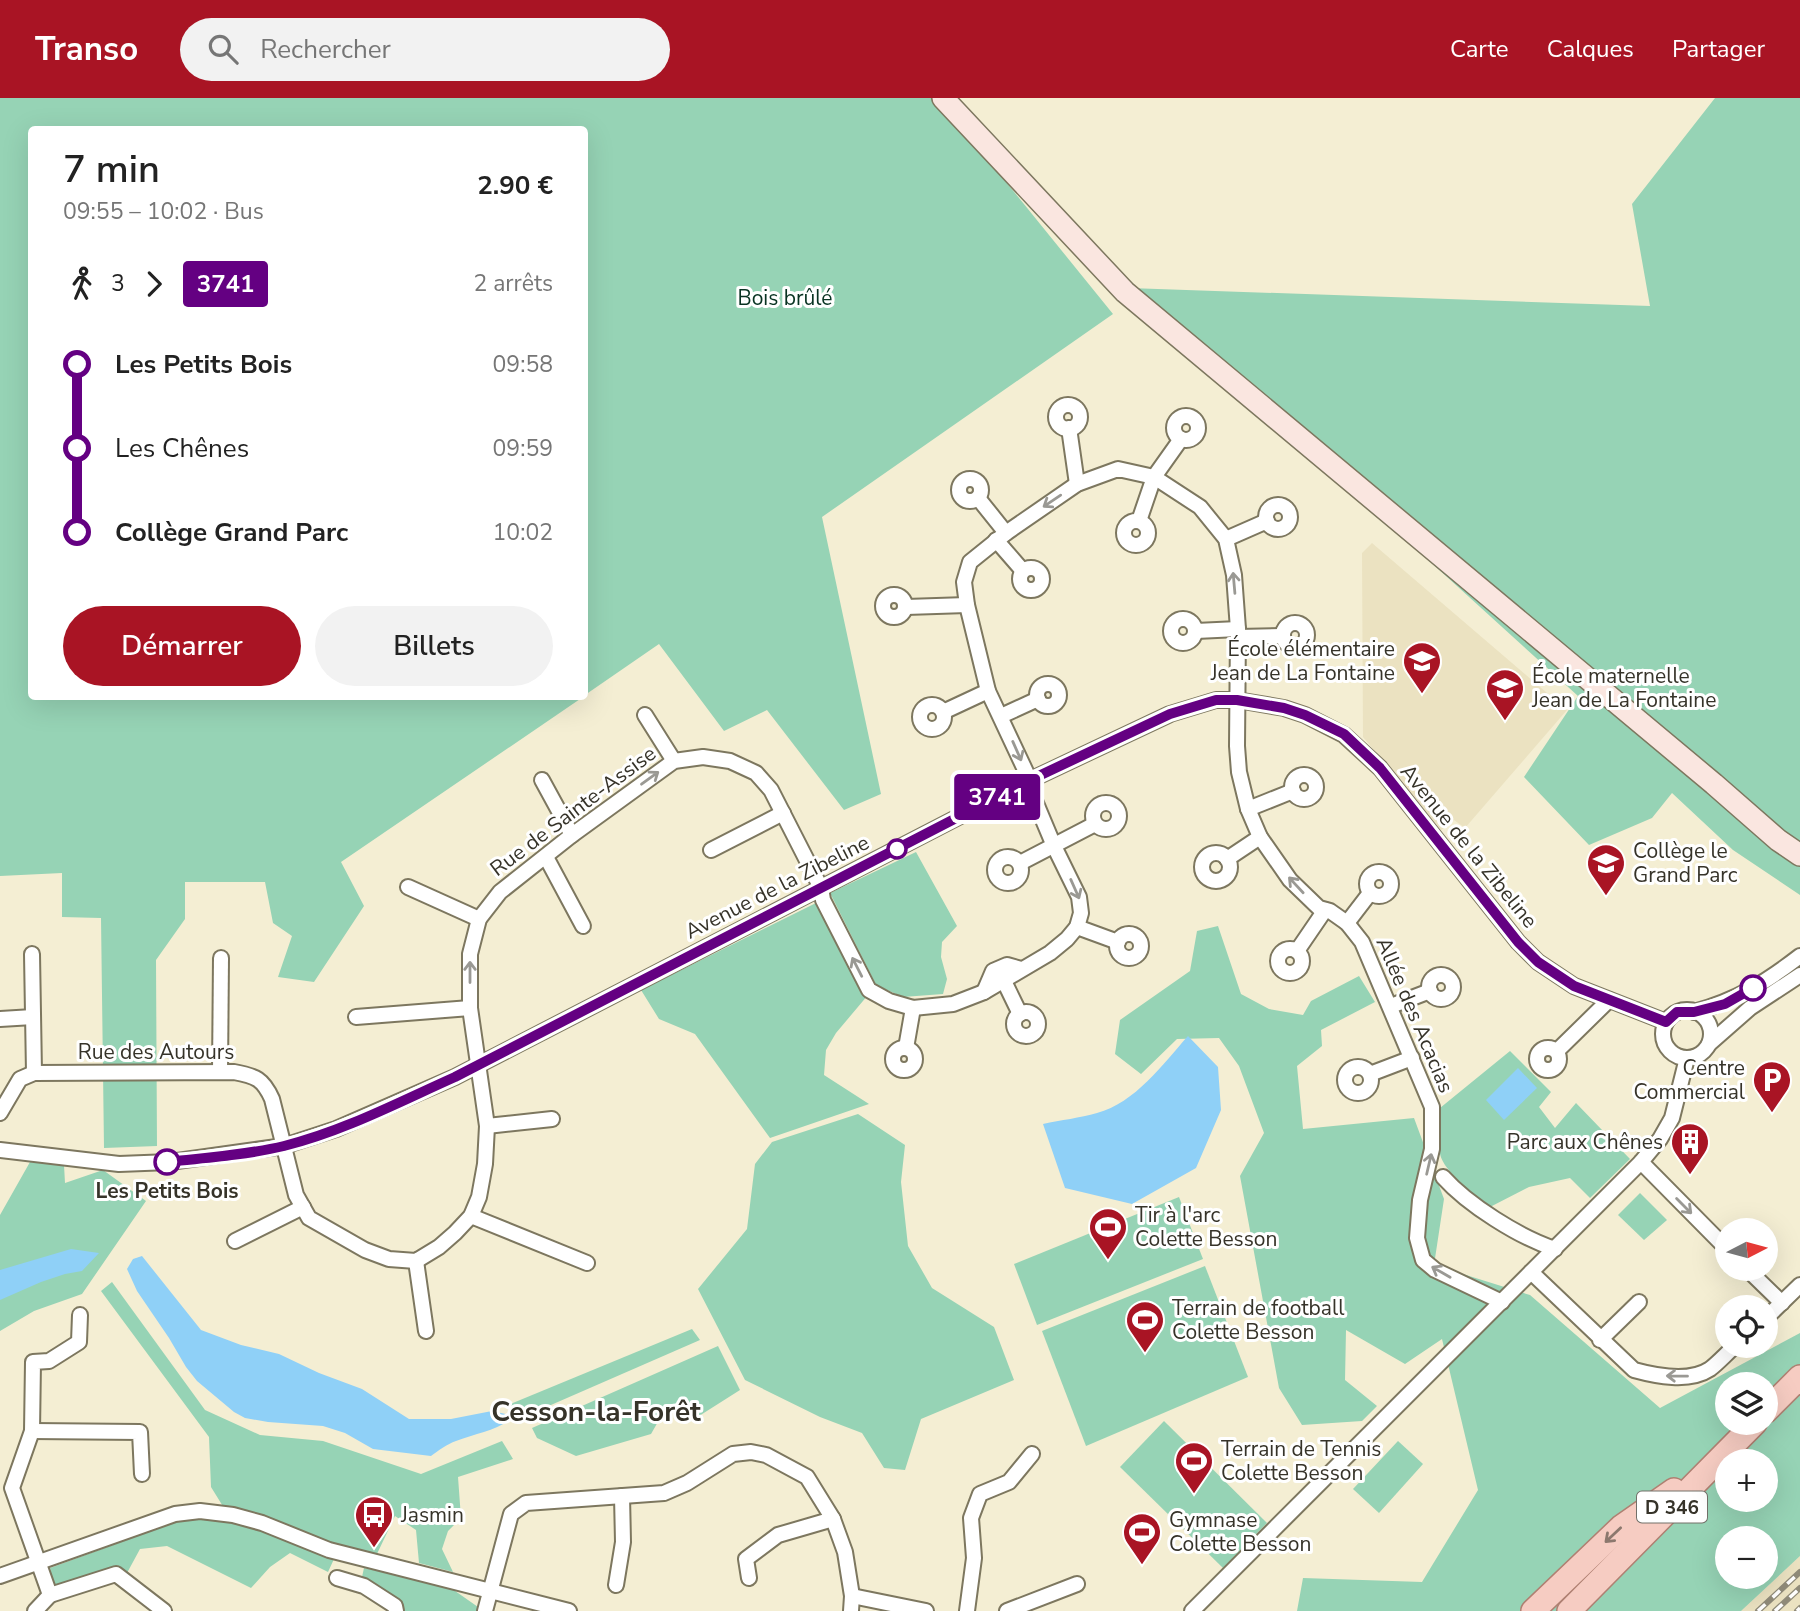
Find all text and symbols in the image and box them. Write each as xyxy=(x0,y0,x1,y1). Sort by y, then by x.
search box xyxy=(180,18,670,81)
text: Transo xyxy=(35,27,138,72)
icon: search xyxy=(204,30,242,68)
text: Rechercher xyxy=(260,32,391,67)
text: Carte xyxy=(1450,33,1509,65)
text: Calques xyxy=(1547,33,1634,65)
text: Partager xyxy=(1672,33,1765,65)
text: 7 min xyxy=(63,144,160,195)
text: 2.90 € xyxy=(477,168,553,203)
text: 09:55 – 10:02 · Bus xyxy=(63,196,264,227)
icon: walk xyxy=(63,265,101,303)
icon: forward xyxy=(135,265,173,303)
text: 3 xyxy=(111,268,125,299)
text: 3741 xyxy=(197,268,254,300)
text: 2 arrêts xyxy=(473,268,553,299)
park label: Bois brûlé xyxy=(737,284,833,312)
text: Les Petits Bois xyxy=(115,347,292,382)
text: 09:58 xyxy=(493,349,553,380)
text: Les Chênes xyxy=(115,431,249,466)
text: 09:59 xyxy=(493,433,553,464)
one-way arrow xyxy=(1043,494,1062,509)
text: Collège Grand Parc xyxy=(115,515,348,550)
text: 10:02 xyxy=(493,517,553,548)
one-way arrow xyxy=(1227,572,1240,594)
button: Démarrer xyxy=(63,606,301,686)
button: Billets xyxy=(315,606,553,686)
place label: École élémentaire Jean de La Fontaine xyxy=(1210,635,1395,687)
school or university icon: École élémentaire Jean de La Fontaine xyxy=(1401,640,1443,695)
place label: École maternelle Jean de La Fontaine xyxy=(1531,662,1716,714)
school or university icon: École maternelle Jean de La Fontaine xyxy=(1484,667,1526,722)
street label: Rue de Sainte-Assise xyxy=(484,739,662,883)
one-way arrow xyxy=(1011,740,1024,761)
street label: Avenue de la Zibeline xyxy=(1394,758,1544,934)
one-way arrow xyxy=(640,771,659,785)
line badge: 3741 xyxy=(948,774,1046,820)
text: 3741 xyxy=(968,781,1026,813)
street label: Avenue de la Zibeline xyxy=(680,828,874,946)
place label: Collège le Grand Parc xyxy=(1633,837,1738,889)
unlabelled marker xyxy=(887,839,907,859)
school or university icon: Collège le Grand Parc xyxy=(1585,842,1627,897)
one-way arrow xyxy=(1288,877,1305,894)
one-way arrow xyxy=(1069,878,1082,899)
street label: Allée des Acacias xyxy=(1370,933,1460,1097)
one-way arrow xyxy=(850,957,864,978)
one-way arrow xyxy=(463,960,477,983)
unlabelled marker xyxy=(1740,975,1766,1001)
street label: Rue des Autours xyxy=(78,1038,234,1066)
place label: Centre Commercial xyxy=(1633,1054,1746,1106)
parking icon: Centre Commercial xyxy=(1751,1059,1793,1114)
building icon: Parc aux Chênes xyxy=(1669,1121,1711,1176)
place label: Parc aux Chênes xyxy=(1507,1128,1663,1156)
marker: Les Petits Bois xyxy=(154,1149,180,1175)
one-way arrow xyxy=(1423,1153,1436,1176)
place label: Les Petits Bois xyxy=(95,1177,239,1205)
one-way arrow xyxy=(1675,1197,1692,1214)
place label: Tir à l'arc Colette Besson xyxy=(1135,1201,1277,1253)
sports icon: Tir à l'arc Colette Besson xyxy=(1087,1206,1129,1261)
north arrow xyxy=(1715,1218,1778,1281)
map controls xyxy=(1715,1218,1778,1589)
one-way arrow xyxy=(1432,1265,1452,1279)
place label: Terrain de football Colette Besson xyxy=(1172,1294,1345,1346)
button: locate xyxy=(1715,1295,1778,1358)
sports icon: Terrain de football Colette Besson xyxy=(1124,1299,1166,1354)
one-way arrow xyxy=(1666,1369,1689,1383)
button: layers xyxy=(1715,1372,1778,1435)
district label: Cesson-la-Forêt xyxy=(491,1393,701,1431)
place label: Terrain de Tennis Colette Besson xyxy=(1221,1435,1381,1487)
sports icon: Terrain de Tennis Colette Besson xyxy=(1173,1440,1215,1495)
button: + xyxy=(1715,1449,1778,1512)
road number: D 346 xyxy=(1637,1492,1707,1522)
bus stop icon: Jasmin xyxy=(353,1494,395,1549)
place label: Jasmin xyxy=(400,1501,464,1529)
place label: Gymnase Colette Besson xyxy=(1169,1506,1311,1558)
sports icon: Gymnase Colette Besson xyxy=(1121,1511,1163,1566)
button: − xyxy=(1715,1526,1778,1589)
one-way arrow xyxy=(1604,1527,1622,1543)

